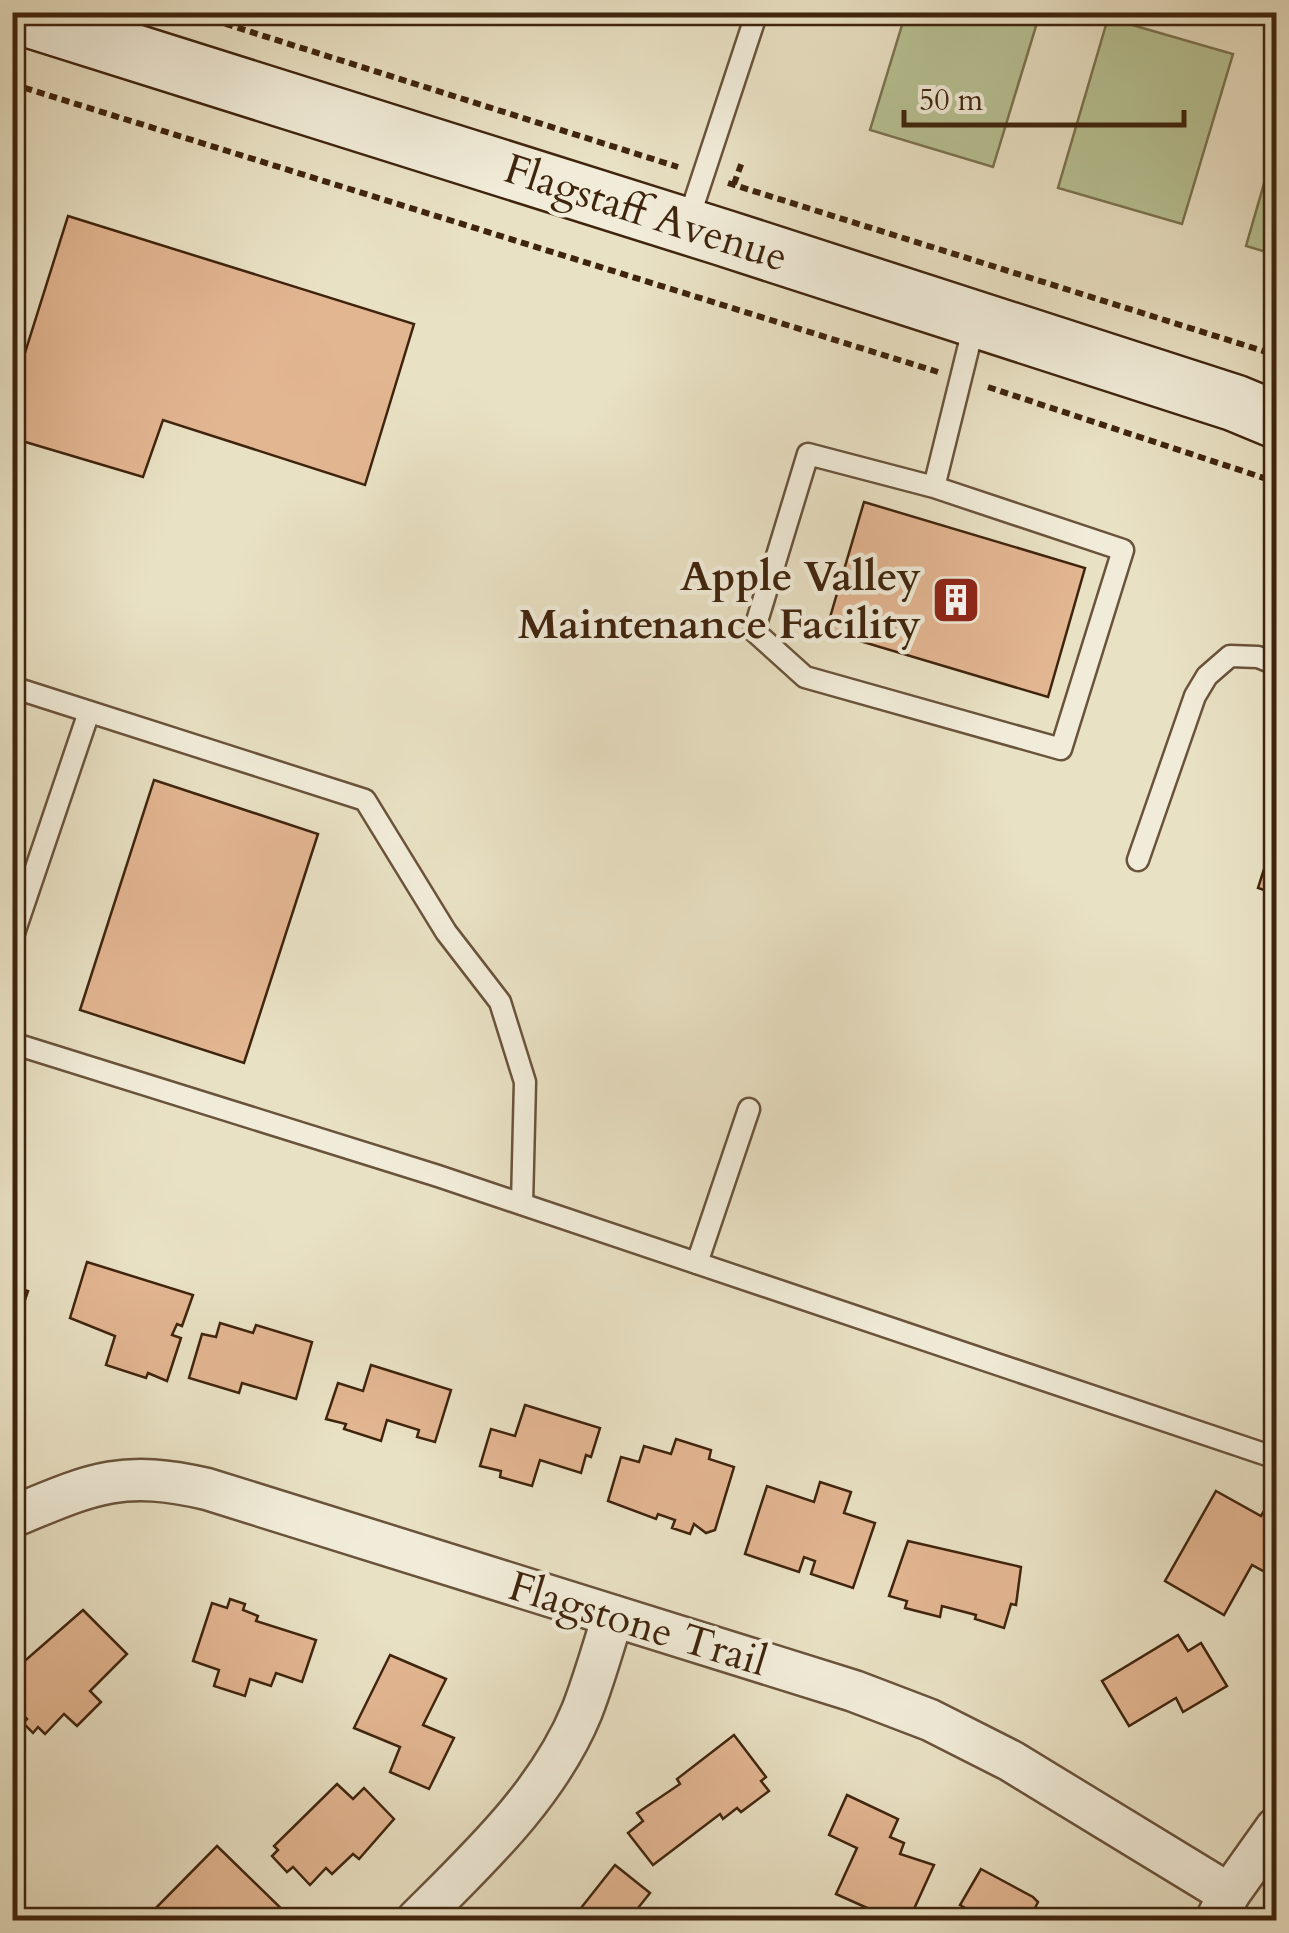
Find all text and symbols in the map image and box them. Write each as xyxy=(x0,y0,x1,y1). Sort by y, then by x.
scale bar xyxy=(904,65,1184,127)
text: 50 m xyxy=(919,80,984,121)
street label: Flagstaff Avenue xyxy=(497,140,795,286)
place label: Apple Valley Maintenance Facility xyxy=(518,548,921,653)
building icon: Apple Valley Maintenance Facility xyxy=(930,574,982,626)
street label: Flagstone Trail xyxy=(502,1558,774,1690)

